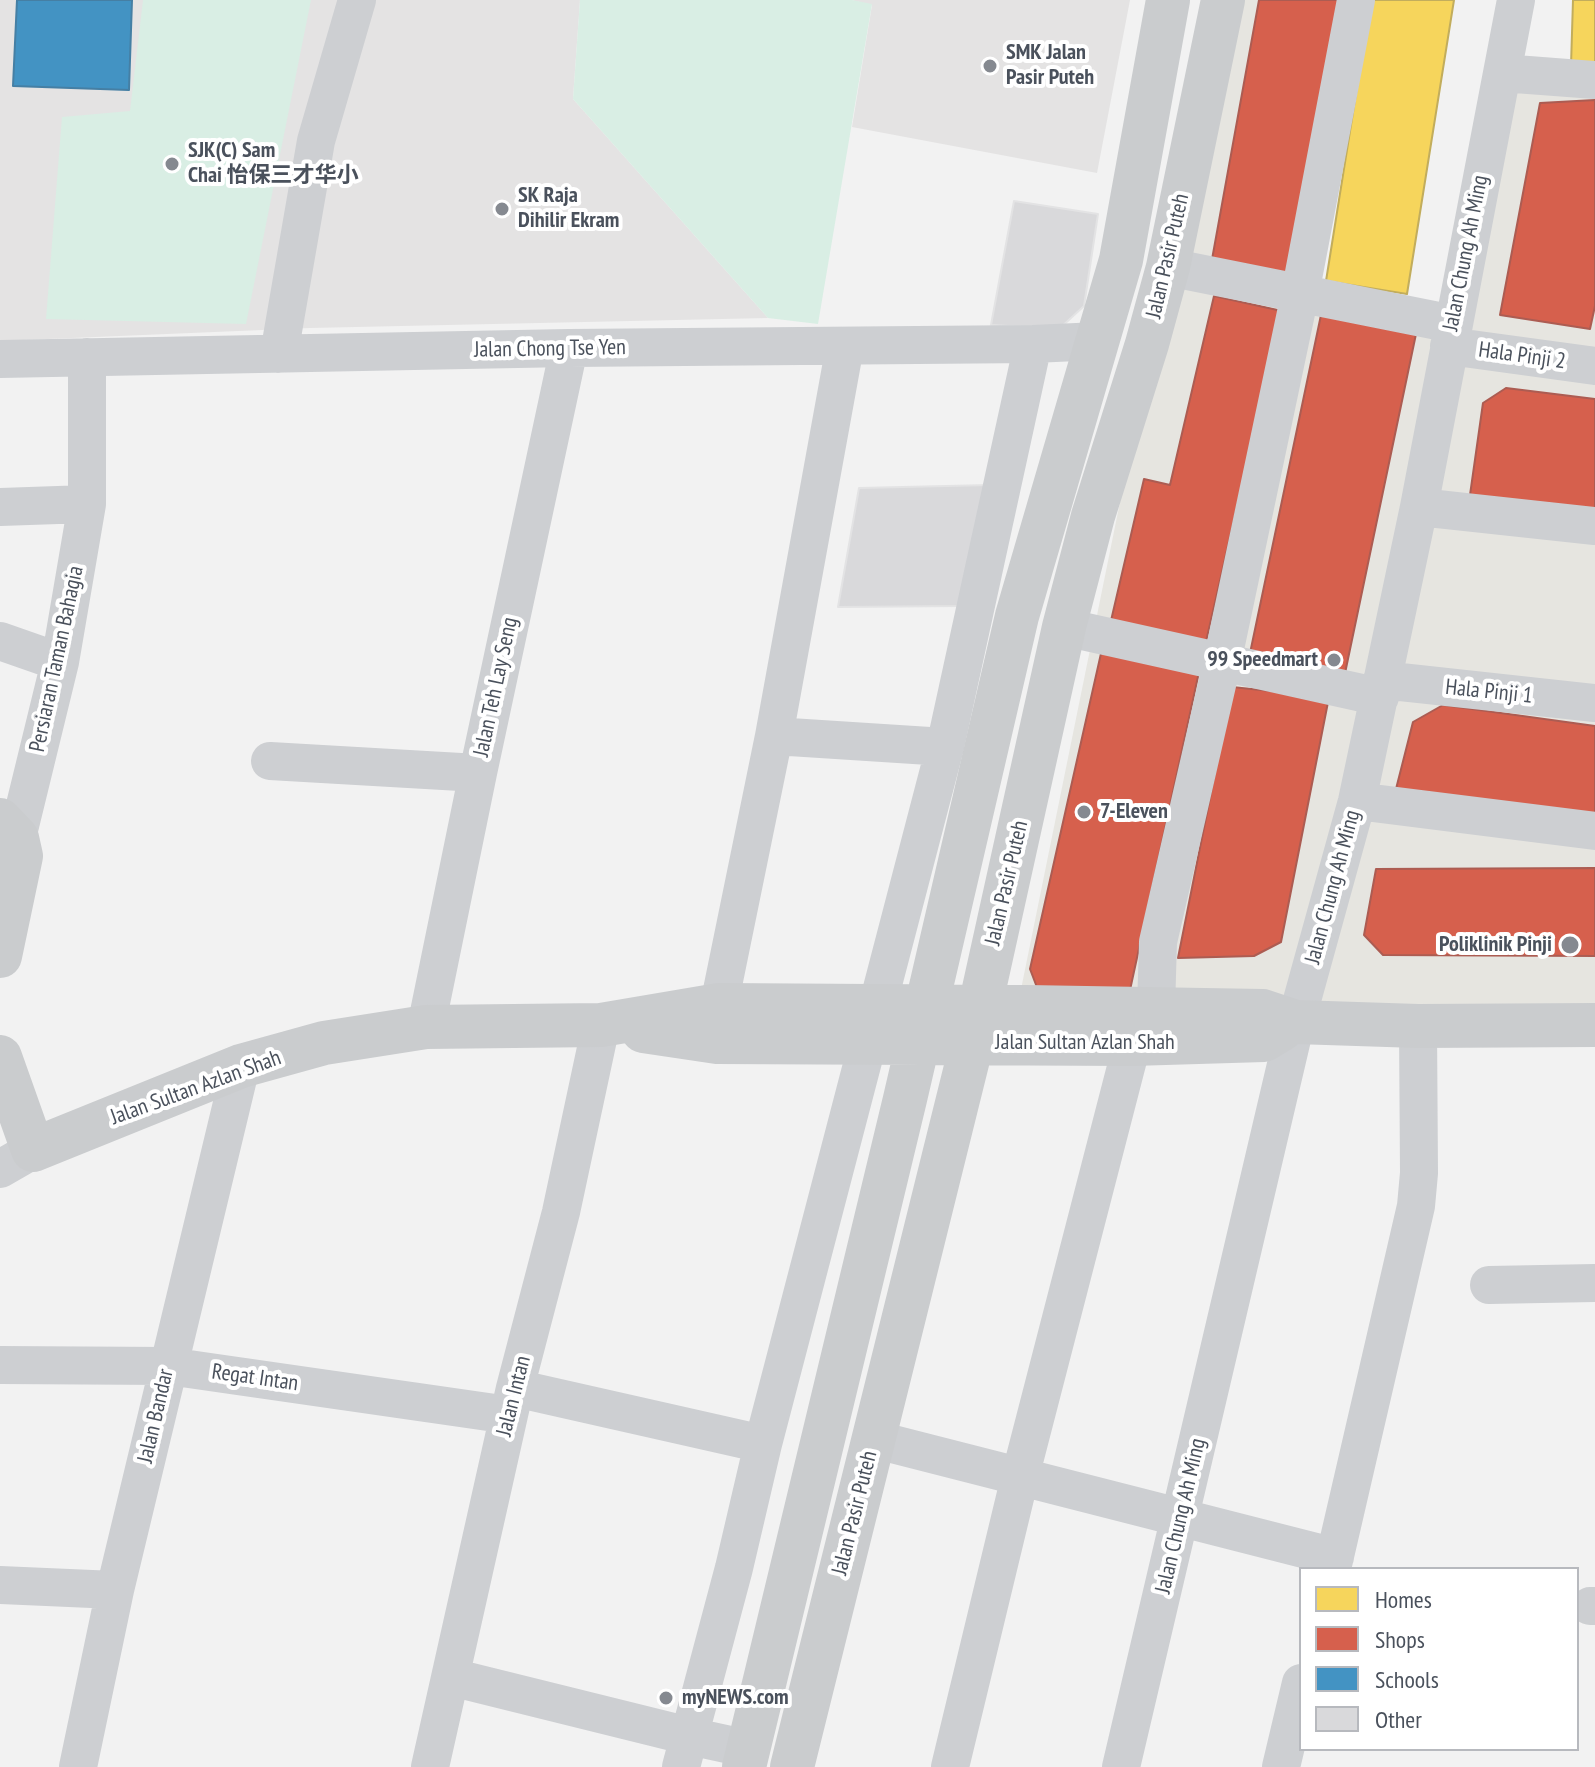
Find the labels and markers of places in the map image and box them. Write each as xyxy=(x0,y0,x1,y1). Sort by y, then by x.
place label: SMK Jalan Pasir Puteh xyxy=(1006,40,1094,92)
marker: SMK Jalan Pasir Puteh xyxy=(981,57,999,75)
place label: SJK(C) Sam Chai 怡保三才华小 xyxy=(188,138,358,190)
marker: SJK(C) Sam Chai 怡保三才华小 xyxy=(163,155,181,173)
place label: SK Raja Dihilir Ekram xyxy=(518,183,619,234)
marker: SK Raja Dihilir Ekram xyxy=(493,200,511,218)
place label: 99 Speedmart xyxy=(1207,647,1318,673)
marker: 99 Speedmart xyxy=(1325,651,1343,669)
place label: 7-Eleven xyxy=(1100,799,1168,825)
marker: 7-Eleven xyxy=(1075,803,1093,821)
place label: Poliklinik Pinji xyxy=(1439,932,1552,958)
marker: Poliklinik Pinji xyxy=(1559,934,1581,956)
place label: myNEWS.com xyxy=(682,1685,789,1711)
marker: myNEWS.com xyxy=(657,1689,675,1707)

